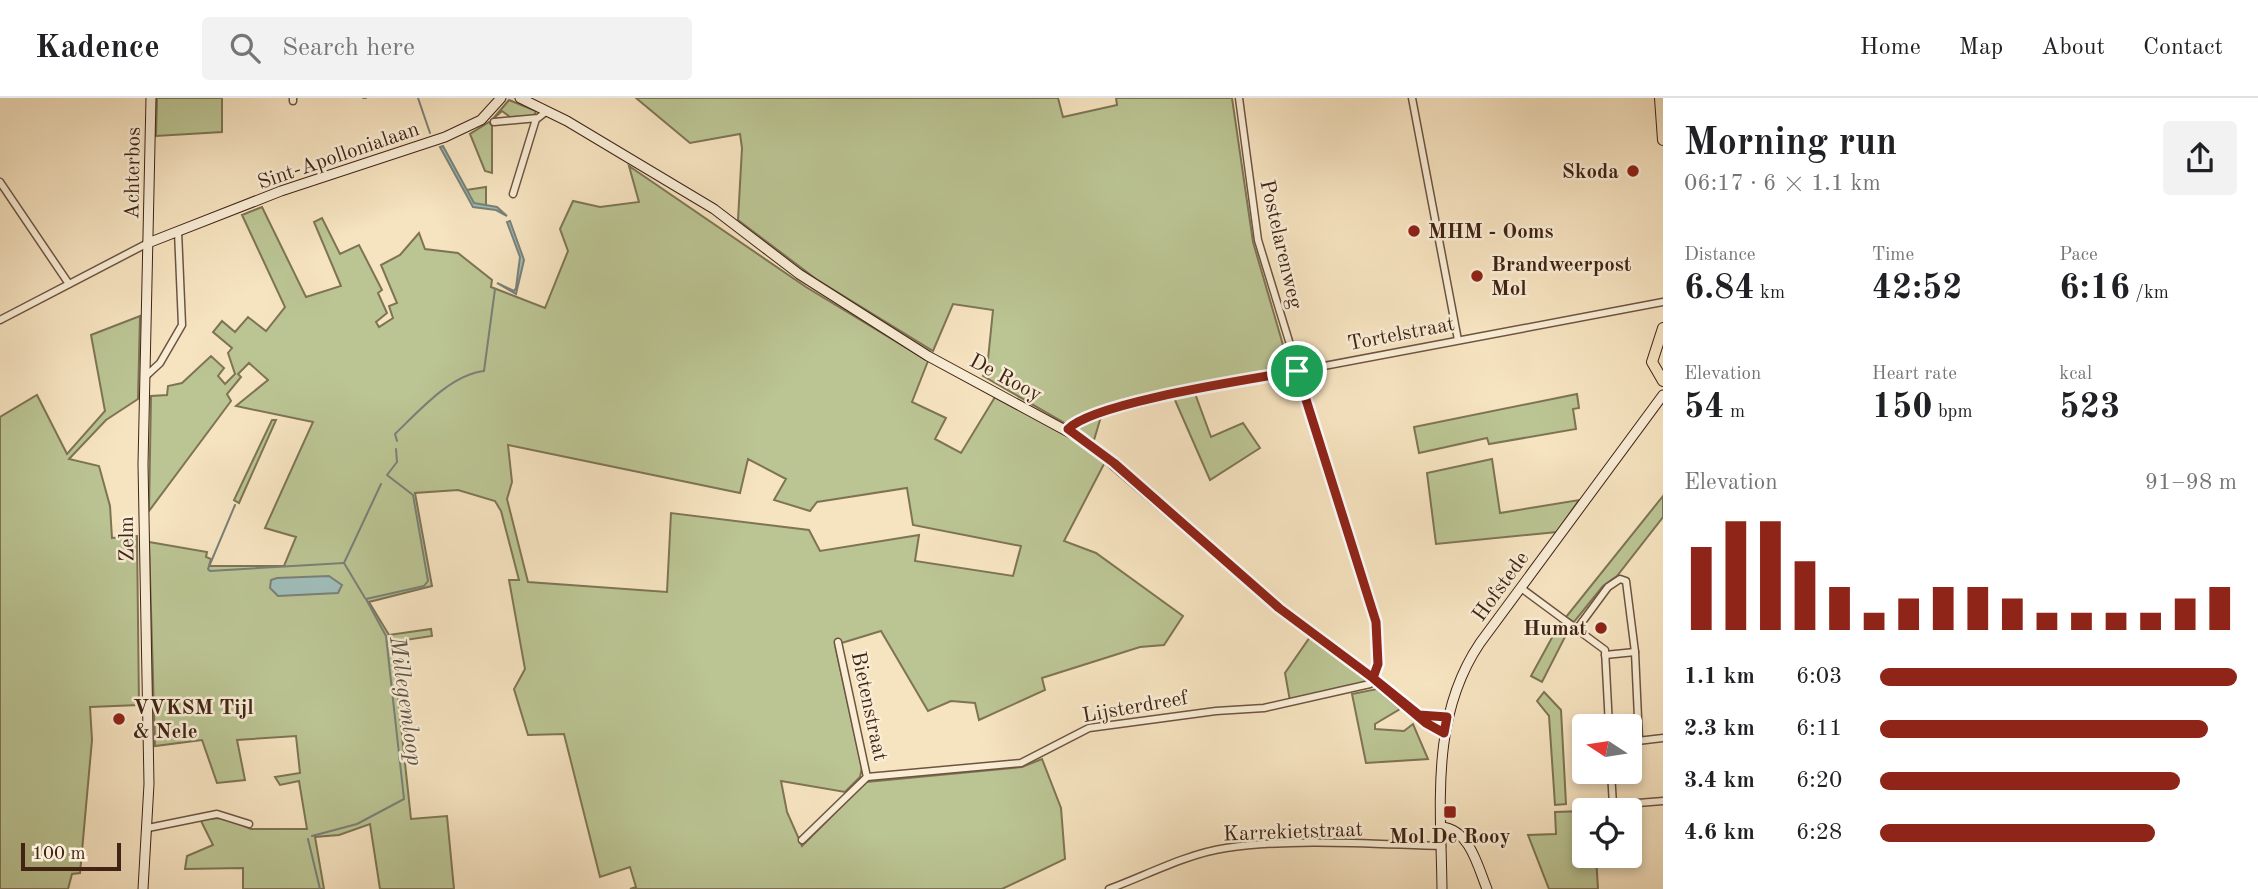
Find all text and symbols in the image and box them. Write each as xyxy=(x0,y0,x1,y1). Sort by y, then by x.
search box xyxy=(202,17,692,80)
icon: search xyxy=(226,29,264,67)
text: Kadence xyxy=(35,32,160,65)
text: Search here xyxy=(282,35,415,61)
text: Home xyxy=(1860,36,1921,60)
text: Map xyxy=(1959,36,2003,60)
text: About xyxy=(2041,36,2105,60)
text: Contact xyxy=(2143,36,2223,60)
street label: Sint-Apollonialaan xyxy=(255,119,422,194)
button: share xyxy=(2163,121,2237,195)
text: Morning run xyxy=(1684,125,1897,163)
street label: Achterbos xyxy=(122,127,145,219)
place label: Skoda xyxy=(1562,162,1619,183)
marker: Skoda xyxy=(1625,163,1641,179)
text: 06:17 · 6 × 1.1 km xyxy=(1684,172,1881,195)
street label: Postelarenweg xyxy=(1255,178,1306,311)
place label: MHM - Ooms xyxy=(1428,222,1554,243)
marker: MHM - Ooms xyxy=(1406,223,1422,239)
text: Distance xyxy=(1684,246,1756,265)
text: Time xyxy=(1872,246,1914,265)
text: Pace xyxy=(2059,246,2098,265)
place label: Brandweerpost Mol xyxy=(1491,255,1632,300)
marker: Brandweerpost Mol xyxy=(1469,268,1485,284)
text: 6.84 xyxy=(1684,271,1755,306)
text: 42:52 xyxy=(1872,271,1963,306)
text: 6:16 xyxy=(2059,271,2130,306)
text: km xyxy=(1755,284,1785,303)
text: /km xyxy=(2130,284,2169,303)
street label: Tortelstraat xyxy=(1346,314,1457,355)
pin xyxy=(1267,341,1327,401)
street label: De Rooy xyxy=(966,351,1045,406)
icon: arrive xyxy=(1278,352,1316,390)
text: Elevation xyxy=(1684,365,1761,384)
text: Heart rate xyxy=(1872,365,1957,384)
text: kcal xyxy=(2059,365,2092,384)
text: 54 xyxy=(1684,390,1725,425)
text: 150 xyxy=(1872,390,1933,425)
text: 523 xyxy=(2059,390,2120,425)
text: m xyxy=(1725,403,1745,422)
text: bpm xyxy=(1933,403,1973,422)
text: Elevation xyxy=(1684,471,1778,494)
text: 91–98 m xyxy=(2145,471,2237,494)
street label: Zelm xyxy=(117,516,138,562)
street label: Hofstede xyxy=(1469,548,1533,626)
place label: Humat xyxy=(1523,619,1587,640)
marker: Humat xyxy=(1593,620,1609,636)
water label: Millegemloop xyxy=(384,634,426,768)
street label: Bietenstraat xyxy=(847,650,890,763)
text: 1.1 km xyxy=(1684,665,1755,688)
text: 6:03 xyxy=(1796,665,1842,688)
street label: Lijsterdreef xyxy=(1081,688,1191,727)
place label: VVKSM Tijl & Nele xyxy=(133,698,254,743)
marker: VVKSM Tijl & Nele xyxy=(111,711,127,727)
north arrow xyxy=(1572,714,1642,784)
map controls xyxy=(1572,714,1642,868)
text: 2.3 km xyxy=(1684,717,1755,740)
text: 6:11 xyxy=(1796,717,1842,740)
text: 3.4 km xyxy=(1684,769,1755,792)
text: 6:20 xyxy=(1796,769,1842,792)
button: locate xyxy=(1572,798,1642,868)
marker: Mol De Rooy xyxy=(1442,804,1458,820)
street label: Karrekietstraat xyxy=(1223,820,1363,845)
text: 4.6 km xyxy=(1684,821,1755,844)
text: 6:28 xyxy=(1796,821,1842,844)
place label: Mol De Rooy xyxy=(1389,827,1511,848)
scale bar xyxy=(21,840,121,872)
text: 100 m xyxy=(32,845,85,864)

